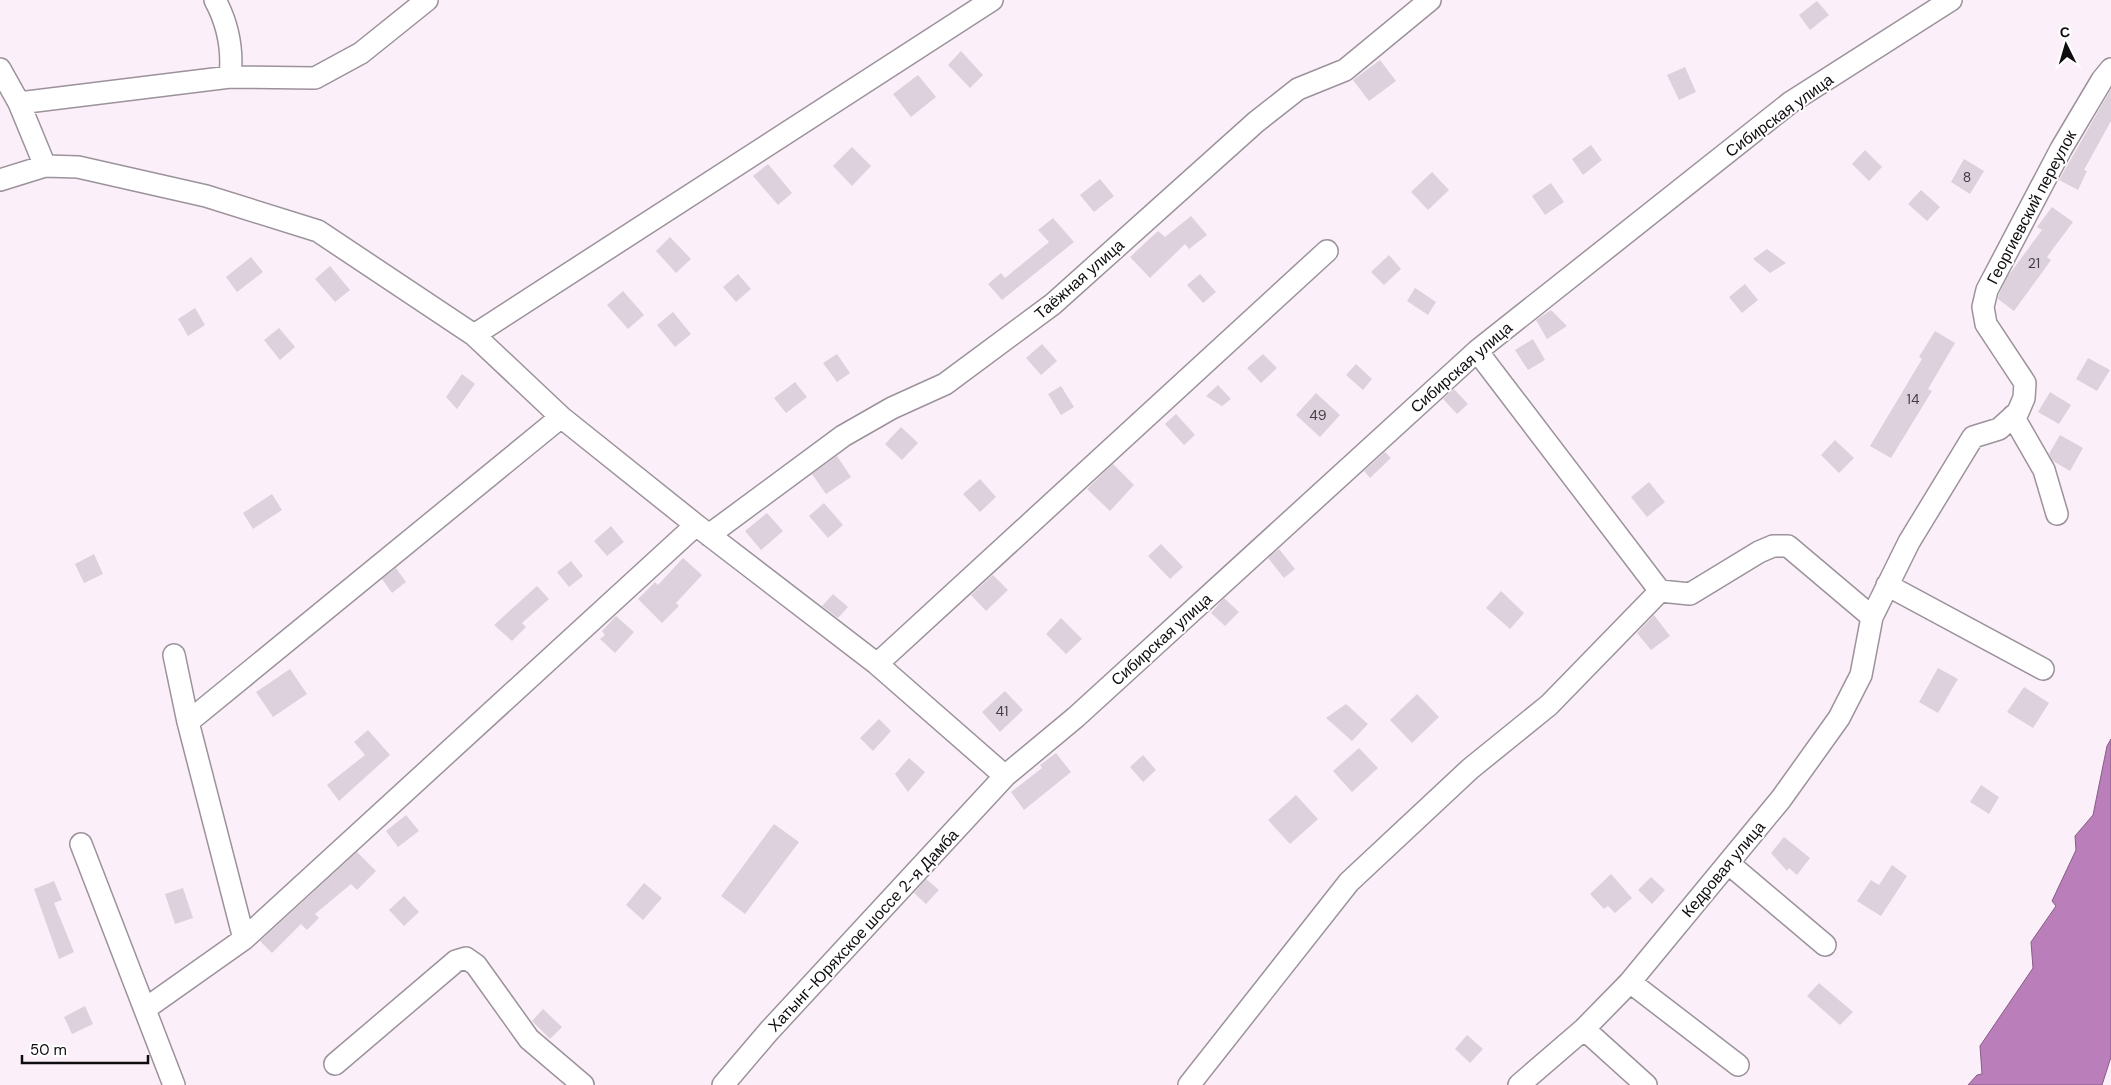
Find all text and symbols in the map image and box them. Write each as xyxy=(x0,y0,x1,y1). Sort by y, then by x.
north arrow xyxy=(2041,20,2091,70)
text: С xyxy=(2059,23,2071,41)
street label: Сибирская улица xyxy=(1721,69,1838,162)
street label: Георгиевский переулок xyxy=(1982,126,2081,288)
house number: 8 xyxy=(1963,168,1971,186)
street label: Таёжная улица xyxy=(1030,235,1129,324)
house number: 21 xyxy=(2028,254,2040,272)
street label: Сибирская улица xyxy=(1406,317,1517,418)
house number: 14 xyxy=(1907,390,1920,408)
house number: 49 xyxy=(1309,406,1327,424)
street label: Сибирская улица xyxy=(1107,588,1216,690)
house number: 41 xyxy=(996,702,1008,720)
street label: Кедровая улица xyxy=(1677,817,1770,922)
street label: Хатынг-Юряхское шоссе 2-я Дамба xyxy=(764,824,963,1036)
scale bar xyxy=(22,1032,149,1064)
text: 50 m xyxy=(30,1040,67,1060)

